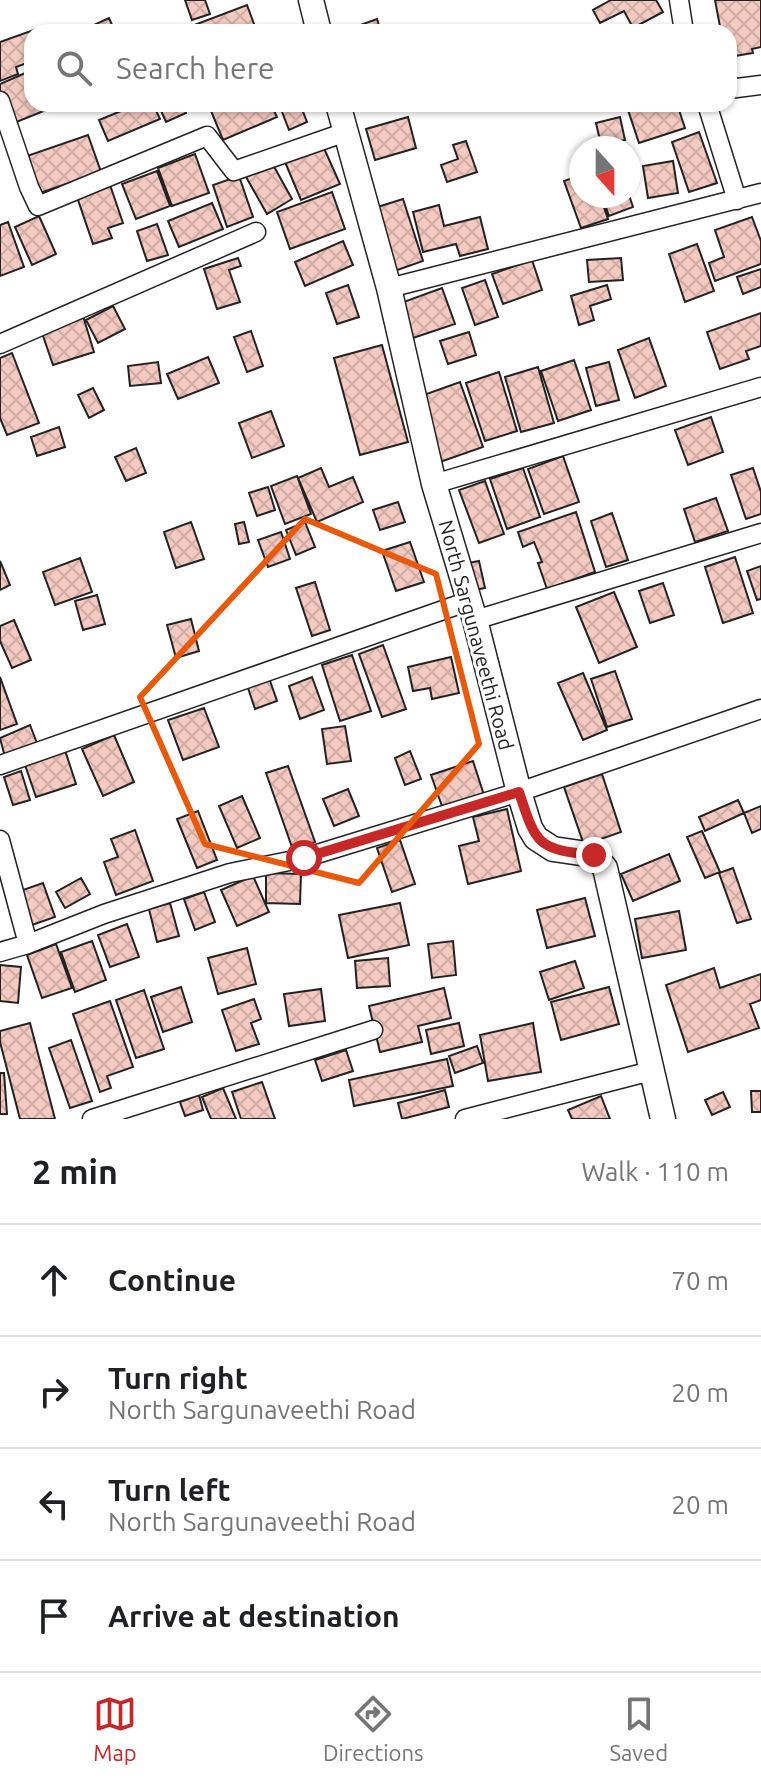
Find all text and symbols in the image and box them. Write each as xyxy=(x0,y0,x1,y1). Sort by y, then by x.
search box xyxy=(24,24,737,112)
icon: search xyxy=(52,46,96,90)
text: Search here xyxy=(116,51,275,85)
north arrow xyxy=(569,136,641,208)
street label: North Sargunaveethi Road xyxy=(435,517,518,752)
route end xyxy=(576,837,612,873)
route start xyxy=(286,840,322,876)
text: 2 min xyxy=(32,1152,118,1190)
text: Walk · 110 m xyxy=(581,1157,729,1186)
icon: ahead xyxy=(32,1258,76,1302)
text: Continue xyxy=(108,1263,236,1297)
text: 70 m xyxy=(671,1266,729,1295)
text: Turn right xyxy=(108,1361,248,1395)
icon: right xyxy=(32,1370,76,1414)
text: 20 m xyxy=(671,1378,729,1407)
text: North Sargunaveethi Road xyxy=(108,1395,416,1424)
text: Turn left xyxy=(108,1473,230,1507)
icon: left xyxy=(32,1482,76,1526)
text: 20 m xyxy=(671,1490,729,1519)
text: North Sargunaveethi Road xyxy=(108,1507,416,1536)
icon: arrive xyxy=(32,1594,76,1638)
text: Arrive at destination xyxy=(108,1599,400,1633)
tab: Map xyxy=(93,1692,137,1765)
tab: Directions xyxy=(323,1692,424,1765)
tab: Saved xyxy=(609,1692,668,1765)

